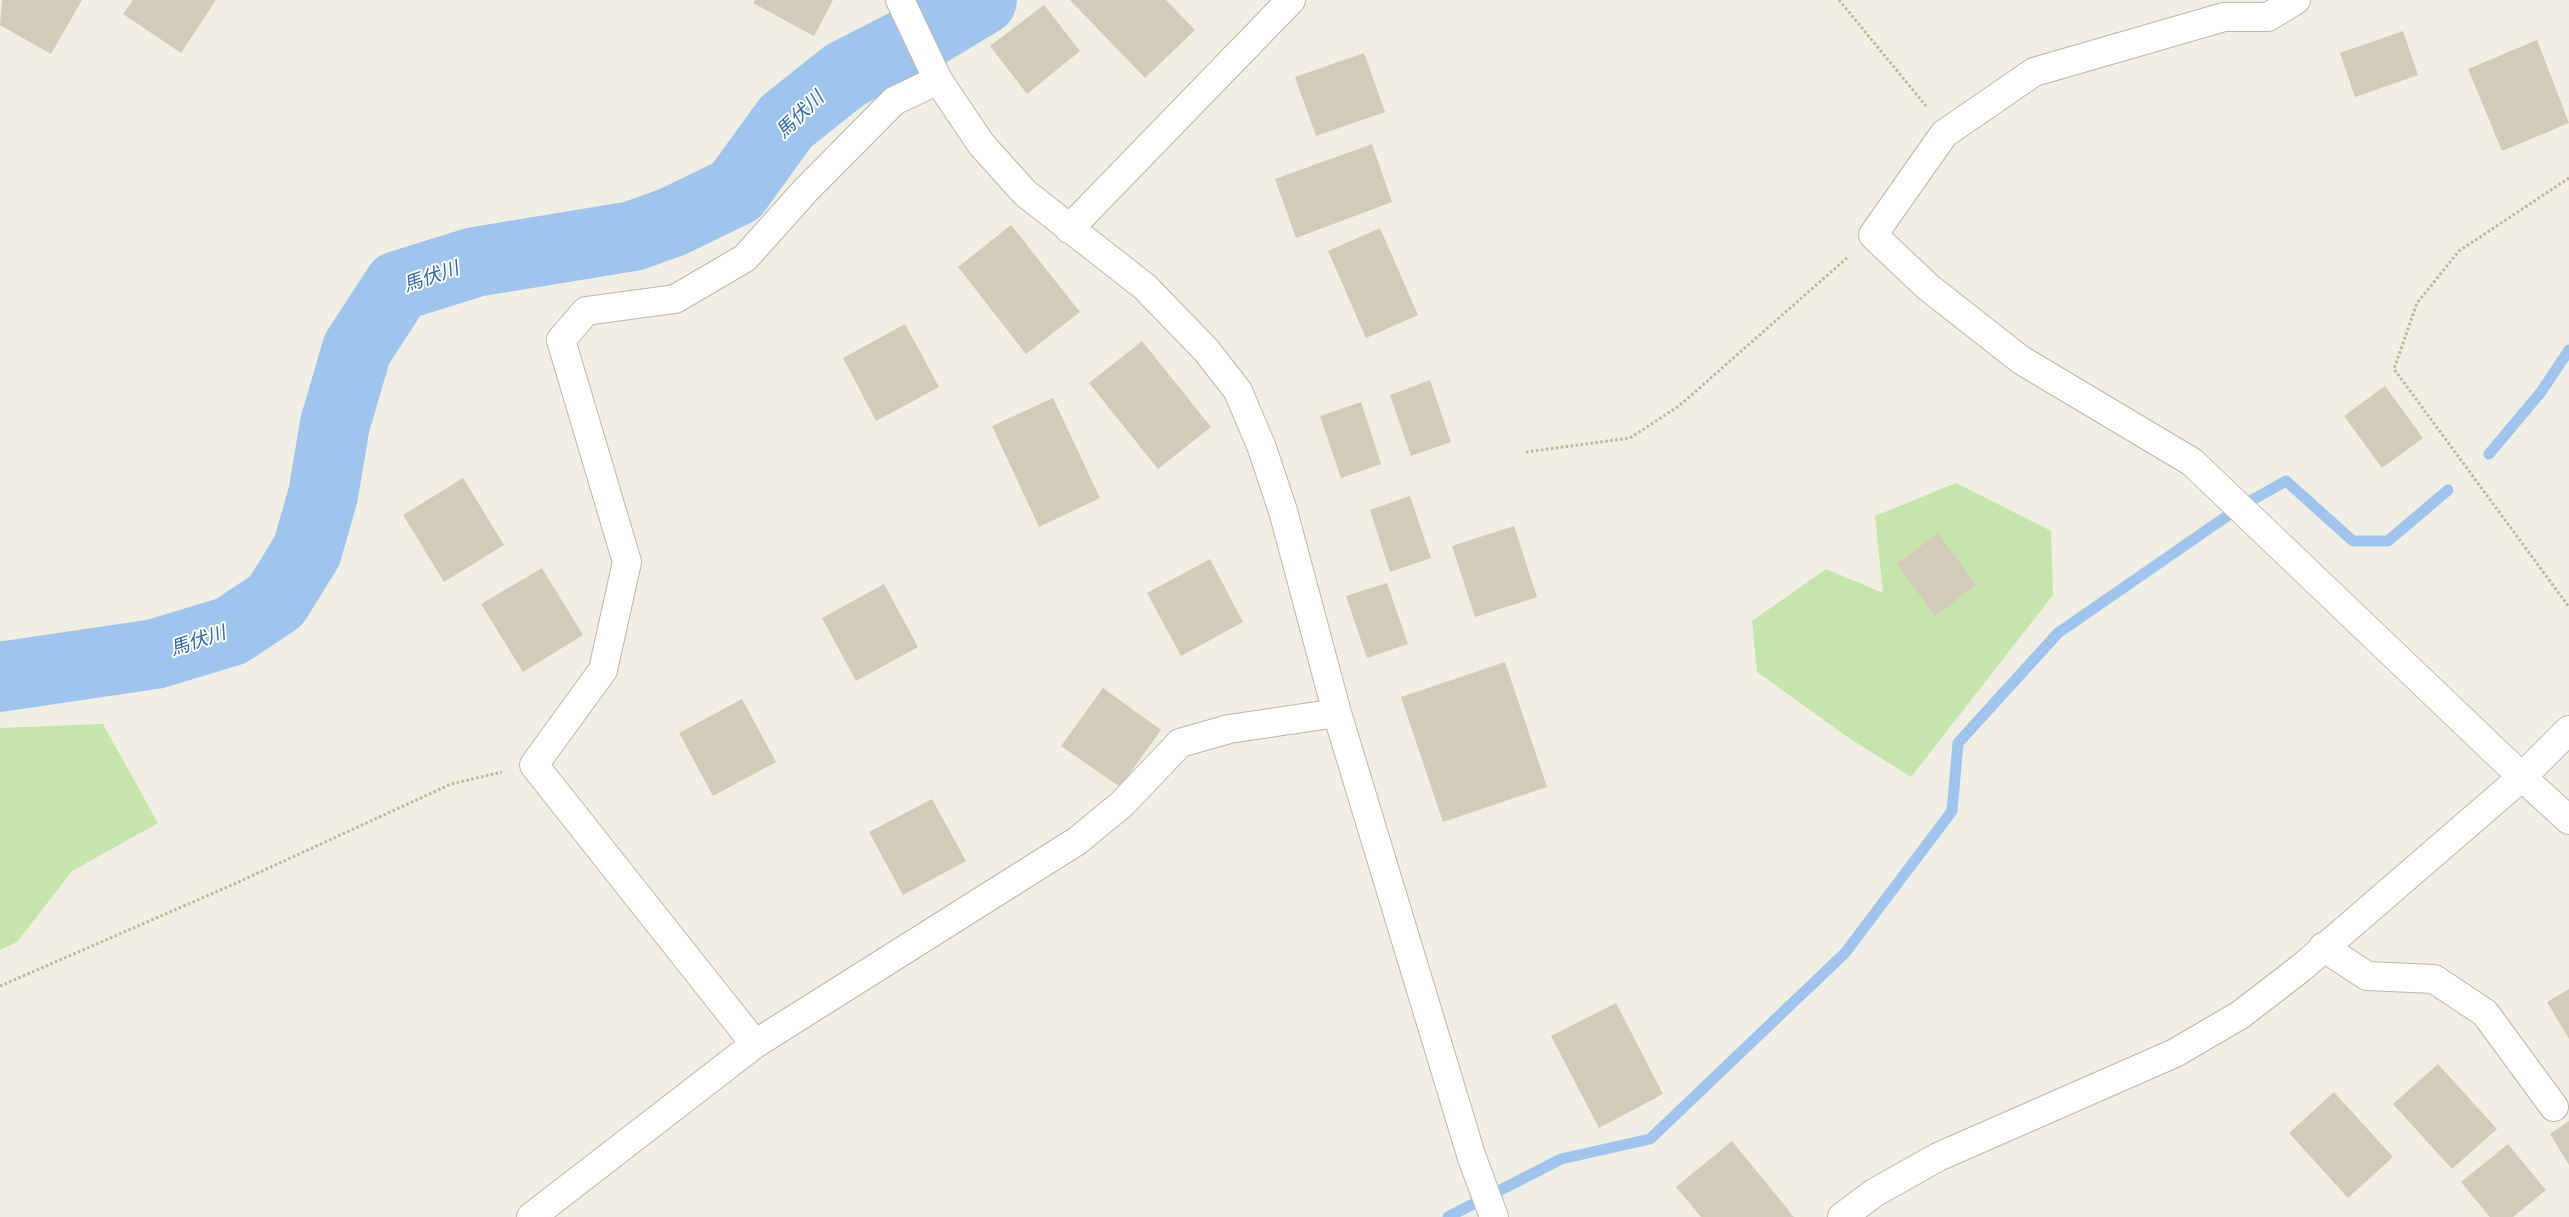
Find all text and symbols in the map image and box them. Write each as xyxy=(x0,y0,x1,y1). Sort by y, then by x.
water label: 馬伏川 xyxy=(772,87,828,143)
water label: 馬伏川 xyxy=(400,257,462,297)
water label: 馬伏川 xyxy=(167,621,229,661)

